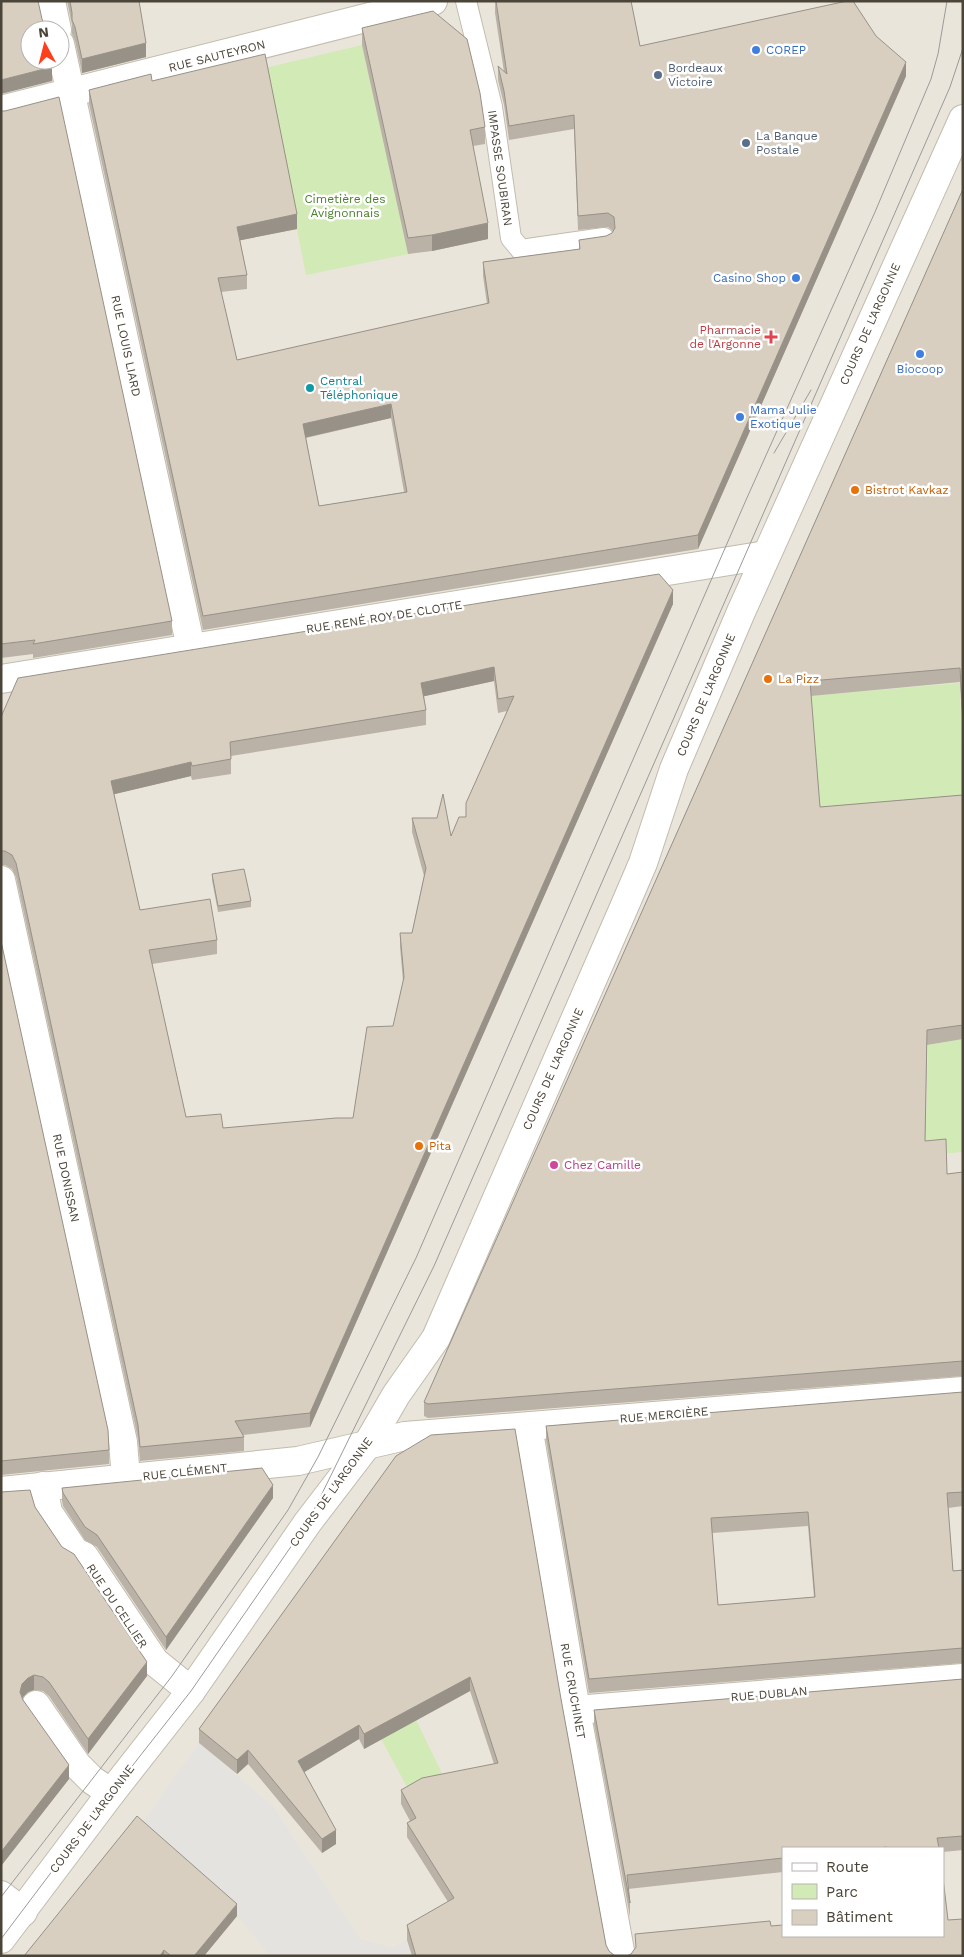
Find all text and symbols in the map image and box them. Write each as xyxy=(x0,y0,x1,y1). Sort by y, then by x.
north arrow xyxy=(20,20,70,70)
text: N xyxy=(37,24,50,41)
street label: RUE SAUTEYRON xyxy=(167,37,267,75)
place label: COREP xyxy=(766,43,806,57)
marker: COREP xyxy=(750,44,762,56)
place label: Bordeaux Victoire xyxy=(668,61,723,89)
marker: Bordeaux Victoire xyxy=(652,69,664,81)
street label: IMPASSE SOUBIRAN xyxy=(485,109,515,227)
place label: La Banque Postale xyxy=(756,129,818,157)
marker: La Banque Postale xyxy=(740,137,752,149)
park label: Cimetière des Avignonnais xyxy=(304,192,386,220)
street label: COURS DE L'ARGONNE xyxy=(837,261,903,387)
place label: Casino Shop xyxy=(713,271,786,285)
marker: Casino Shop xyxy=(790,272,802,284)
street label: RUE LOUIS LIARD xyxy=(108,294,144,398)
place label: Pharmacie de l'Argonne xyxy=(690,323,761,351)
marker: Pharmacie de l'Argonne xyxy=(765,331,777,343)
marker: Biocoop xyxy=(914,348,926,360)
place label: Biocoop xyxy=(897,362,943,376)
place label: Central Téléphonique xyxy=(320,374,398,402)
marker: Central Téléphonique xyxy=(304,382,316,394)
place label: Mama Julie Exotique xyxy=(750,403,817,431)
marker: Mama Julie Exotique xyxy=(734,411,746,423)
place label: Bistrot Kavkaz xyxy=(865,483,949,497)
marker: Bistrot Kavkaz xyxy=(849,484,861,496)
street label: RUE RENÉ ROY DE CLOTTE xyxy=(305,598,463,636)
street label: COURS DE L'ARGONNE xyxy=(674,631,738,758)
place label: La Pizz xyxy=(778,672,819,686)
marker: La Pizz xyxy=(762,673,774,685)
street label: COURS DE L'ARGONNE xyxy=(520,1006,586,1132)
street label: RUE DONISSAN xyxy=(50,1132,82,1224)
place label: Pita xyxy=(429,1139,452,1153)
marker: Pita xyxy=(413,1140,425,1152)
place label: Chez Camille xyxy=(564,1158,641,1172)
marker: Chez Camille xyxy=(548,1159,560,1171)
street label: RUE MERCIÈRE xyxy=(619,1404,709,1426)
street label: COURS DE L'ARGONNE xyxy=(287,1434,376,1549)
street label: RUE CLÉMENT xyxy=(142,1461,228,1483)
street label: RUE DU CELLIER xyxy=(84,1561,150,1651)
street label: RUE CRUCHINET xyxy=(558,1642,588,1740)
street label: RUE DUBLAN xyxy=(730,1684,808,1704)
street label: COURS DE L'ARGONNE xyxy=(47,1762,138,1876)
legend xyxy=(782,1847,944,1937)
text: Route xyxy=(826,1858,869,1876)
text: Parc xyxy=(826,1883,858,1901)
text: Bâtiment xyxy=(826,1908,893,1926)

